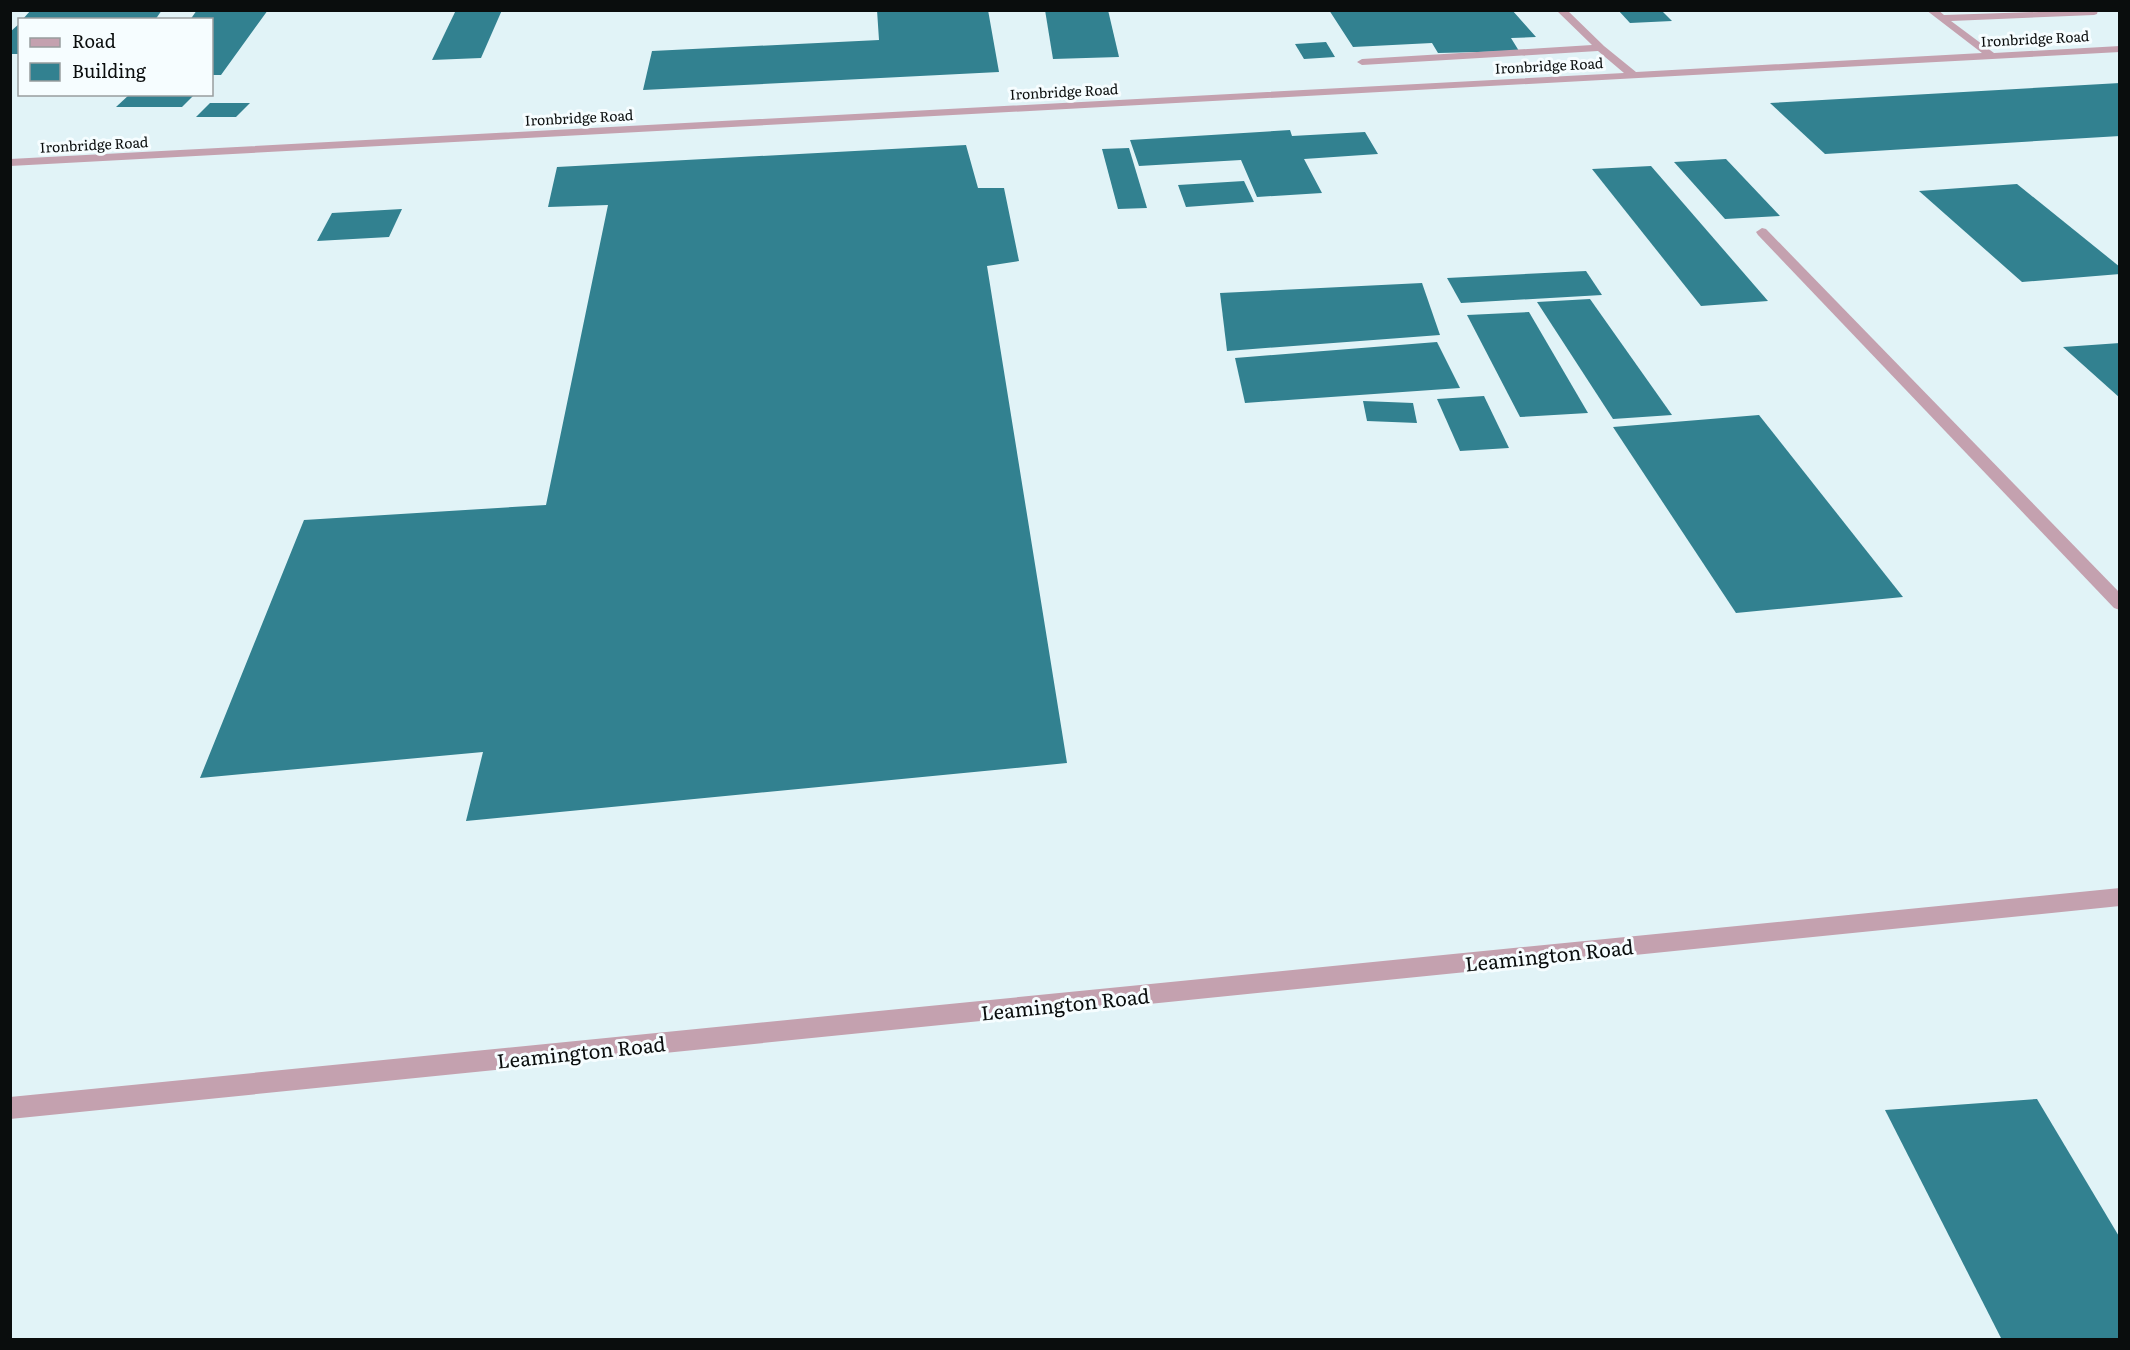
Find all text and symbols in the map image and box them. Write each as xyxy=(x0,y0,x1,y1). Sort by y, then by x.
legend xyxy=(18,18,213,96)
street label: Ironbridge Road xyxy=(1980,25,2090,51)
text: Road xyxy=(72,27,116,54)
street label: Ironbridge Road xyxy=(1494,52,1604,78)
text: Building xyxy=(72,57,147,84)
street label: Ironbridge Road xyxy=(1009,78,1119,104)
street label: Ironbridge Road xyxy=(524,104,634,130)
street label: Ironbridge Road xyxy=(39,131,149,157)
street label: Leamington Road xyxy=(1463,930,1635,978)
street label: Leamington Road xyxy=(979,979,1151,1027)
street label: Leamington Road xyxy=(495,1027,667,1075)

